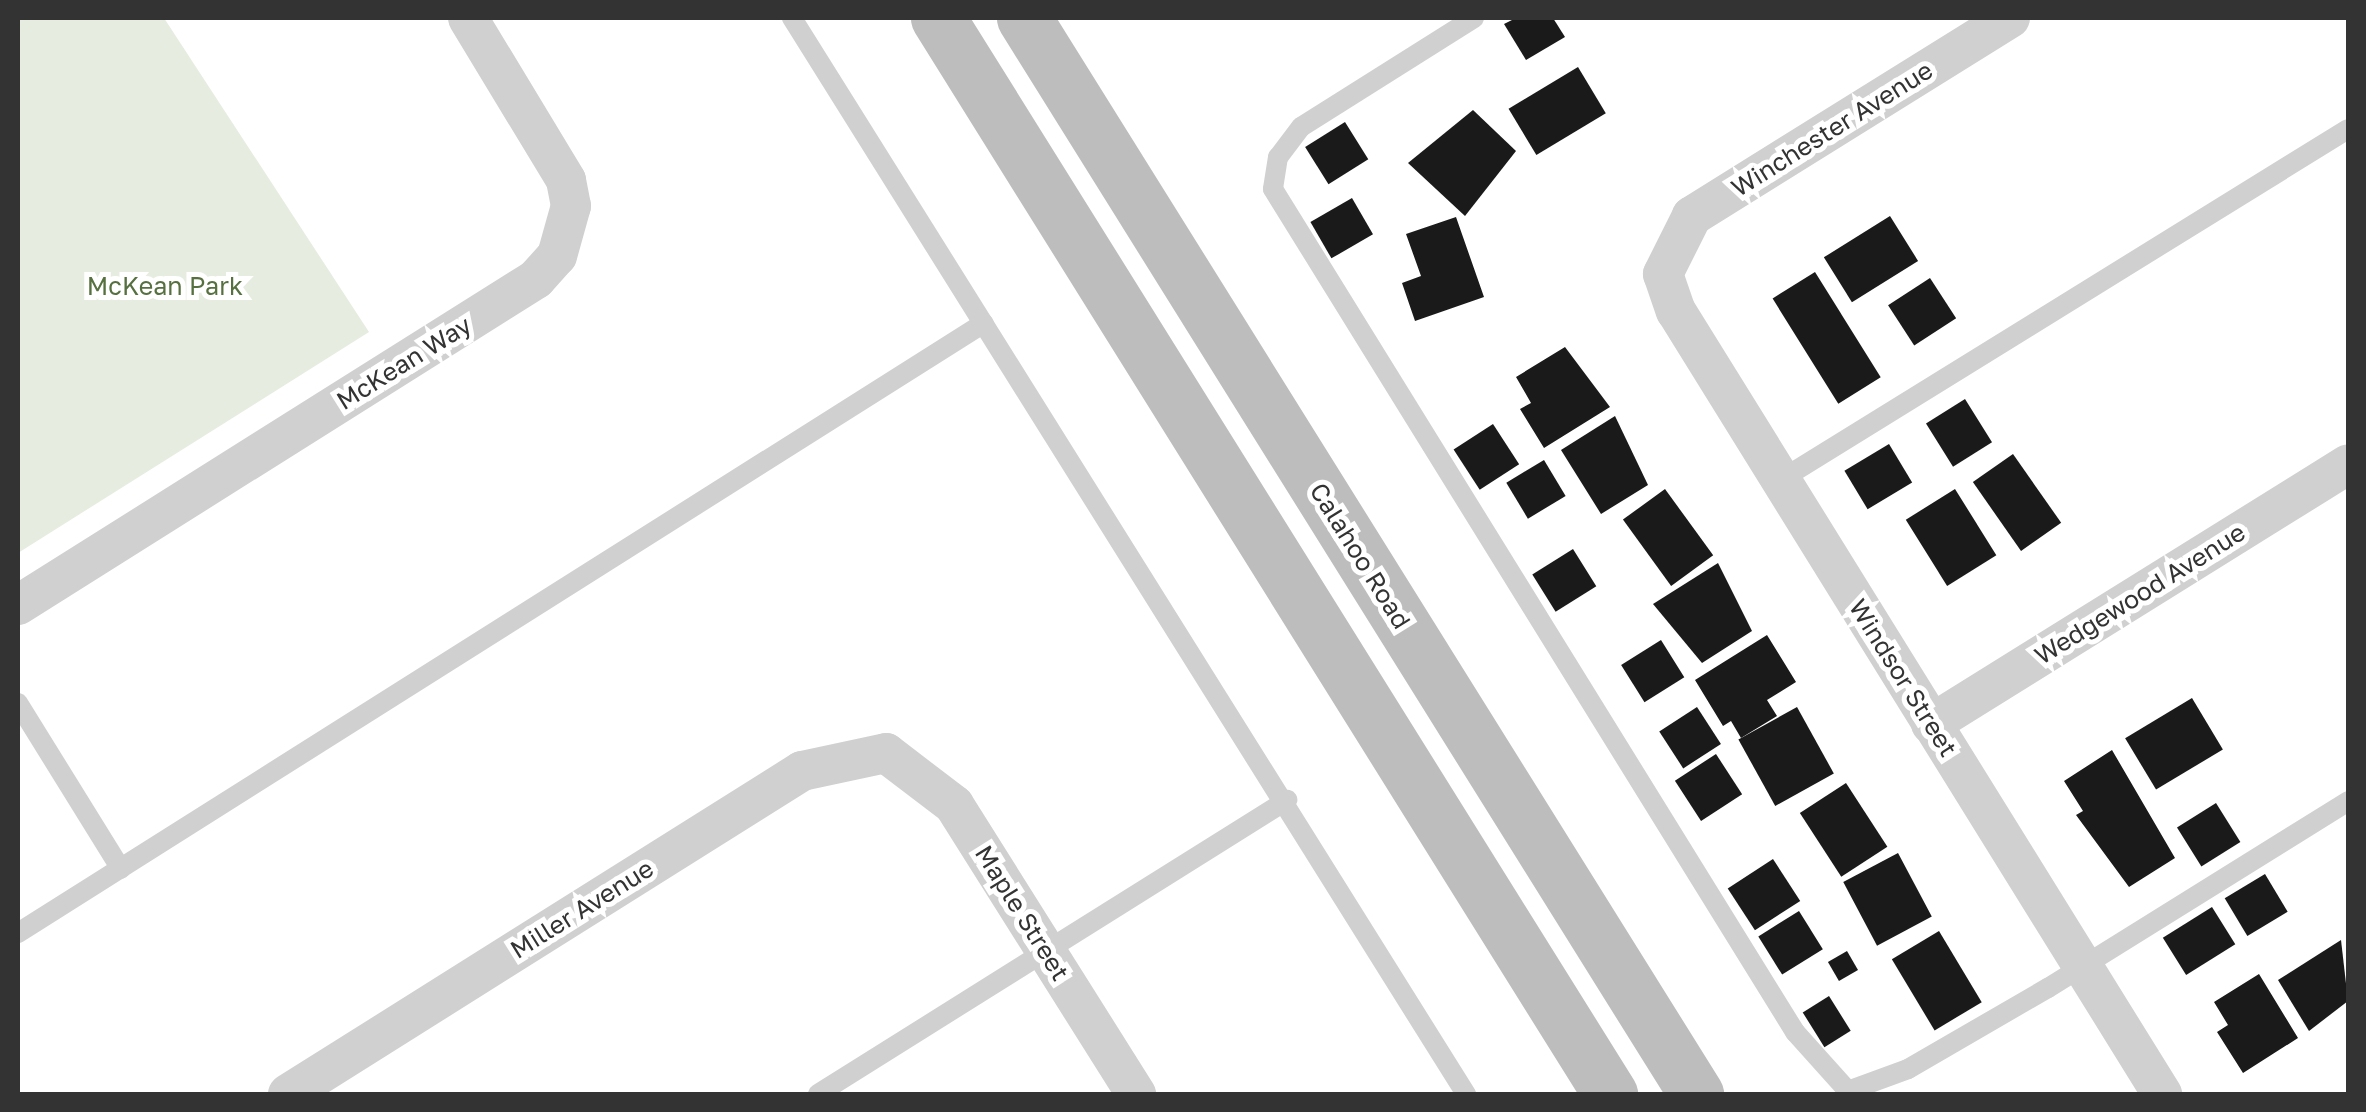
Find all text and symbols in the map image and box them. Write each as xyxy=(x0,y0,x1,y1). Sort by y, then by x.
street label: Winchester Avenue xyxy=(1726,55,1938,203)
park label: McKean Park xyxy=(87,271,243,301)
street label: McKean Way xyxy=(331,310,477,416)
street label: Calahoo Road xyxy=(1303,478,1417,634)
street label: Wedgewood Avenue xyxy=(2029,517,2251,671)
street label: Windsor Street xyxy=(1843,594,1963,762)
street label: Maple Street xyxy=(969,840,1075,986)
street label: Miller Avenue xyxy=(505,853,659,965)

